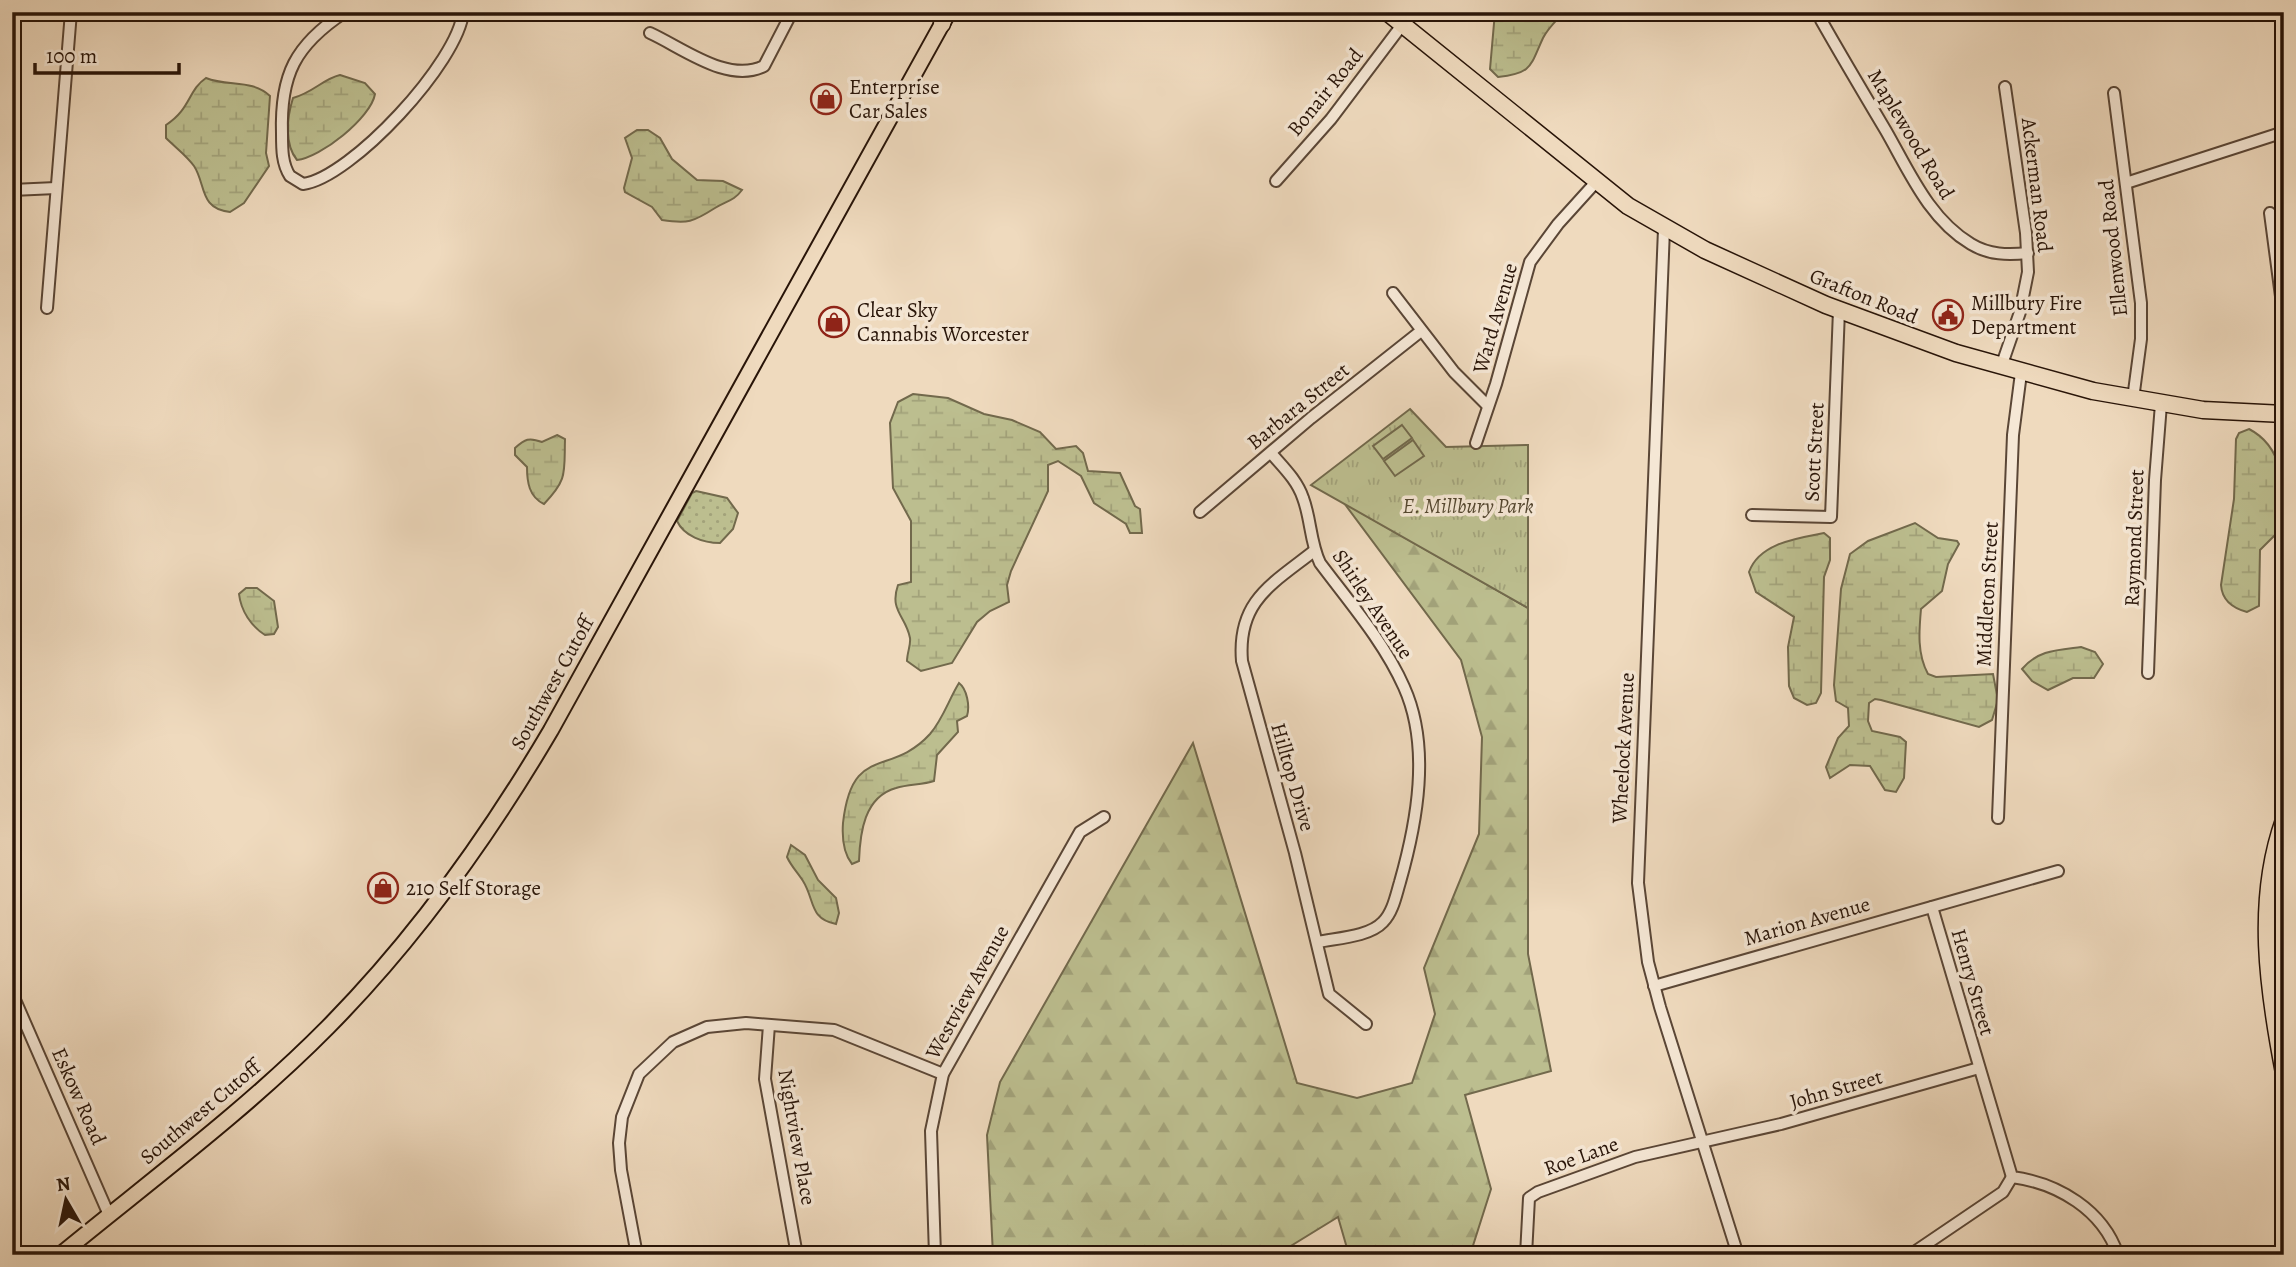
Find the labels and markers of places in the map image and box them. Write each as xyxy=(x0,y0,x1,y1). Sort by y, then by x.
place label: Enterprise Car Sales xyxy=(849,73,940,125)
shop icon: Enterprise Car Sales xyxy=(809,82,843,116)
place label: Millbury Fire Department xyxy=(1971,289,2082,341)
place label: Clear Sky Cannabis Worcester xyxy=(857,296,1029,348)
public building icon: Millbury Fire Department xyxy=(1931,298,1965,332)
shop icon: Clear Sky Cannabis Worcester xyxy=(817,305,851,339)
shop icon: 210 Self Storage xyxy=(366,871,400,905)
place label: 210 Self Storage xyxy=(406,874,541,902)

